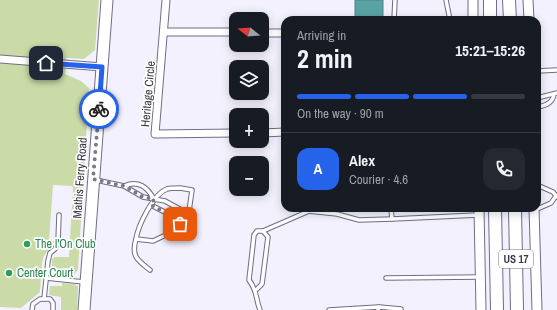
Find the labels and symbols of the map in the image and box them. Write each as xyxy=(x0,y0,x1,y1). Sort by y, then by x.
north arrow xyxy=(229,12,269,52)
pin xyxy=(29,46,63,80)
street label: Heritage Circle xyxy=(137,60,159,128)
courier xyxy=(79,89,119,129)
street label: Mathis Ferry Road xyxy=(69,137,91,219)
pin xyxy=(163,207,197,241)
place label: The I'On Club xyxy=(35,236,95,252)
marker: The I'On Club xyxy=(22,239,32,249)
road number: US 17 xyxy=(499,250,533,268)
place label: Center Court xyxy=(17,265,74,281)
marker: Center Court xyxy=(4,268,14,278)

